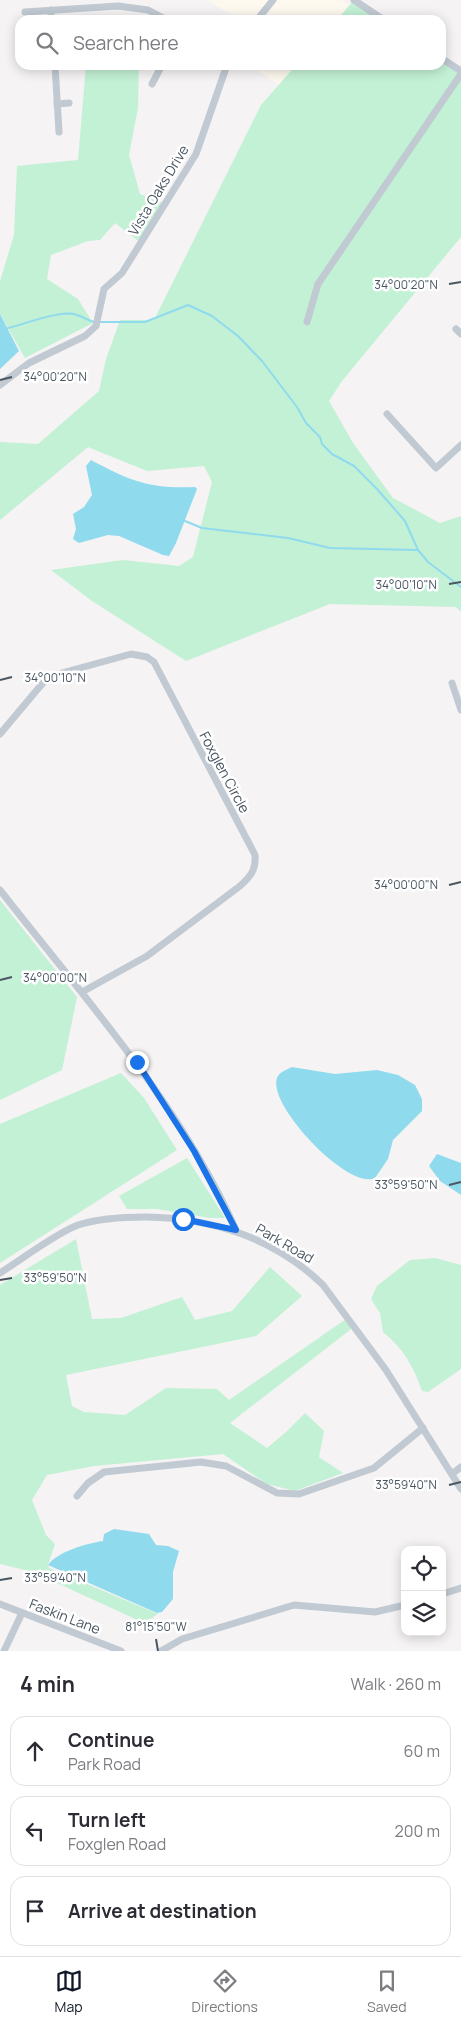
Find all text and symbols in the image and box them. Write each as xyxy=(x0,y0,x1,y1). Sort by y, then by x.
search box xyxy=(15,15,446,70)
icon: search xyxy=(33,29,61,57)
text: Search here xyxy=(73,30,179,56)
street label: Vista Oaks Drive xyxy=(123,141,193,239)
text: 34°00'20"N xyxy=(374,276,438,293)
text: 34°00'20"N xyxy=(23,368,87,385)
text: 34°00'10"N xyxy=(375,576,437,593)
text: 34°00'10"N xyxy=(24,669,86,686)
street label: Foxglen Circle xyxy=(196,728,254,816)
text: 34°00'00"N xyxy=(374,876,438,893)
text: 34°00'00"N xyxy=(23,969,87,986)
route end xyxy=(126,1051,149,1074)
text: 33°59'50"N xyxy=(375,1176,437,1193)
route start xyxy=(172,1208,195,1231)
street label: Park Road xyxy=(253,1219,317,1267)
text: 33°59'50"N xyxy=(24,1269,86,1286)
text: 33°59'40"N xyxy=(375,1476,437,1493)
map controls xyxy=(401,1546,446,1636)
button: locate xyxy=(401,1546,446,1591)
text: 33°59'40"N xyxy=(24,1569,86,1586)
button: layers xyxy=(401,1591,446,1636)
street label: Faskin Lane xyxy=(27,1594,103,1638)
text: 81°15'50"W xyxy=(125,1618,187,1635)
text: 4 min xyxy=(20,1670,75,1698)
text: Walk · 260 m xyxy=(351,1673,441,1695)
text: Continue xyxy=(68,1727,154,1753)
icon: ahead xyxy=(21,1737,49,1765)
text: 60 m xyxy=(404,1740,440,1762)
text: Park Road xyxy=(68,1753,141,1775)
text: Turn left xyxy=(68,1807,146,1833)
icon: left xyxy=(21,1817,49,1845)
text: 200 m xyxy=(395,1820,440,1842)
text: Foxglen Road xyxy=(68,1833,166,1855)
icon: arrive xyxy=(21,1897,49,1925)
text: Arrive at destination xyxy=(68,1898,257,1924)
tab: Map xyxy=(55,1967,83,2016)
tab: Directions xyxy=(192,1967,258,2016)
tab: Saved xyxy=(367,1967,406,2016)

